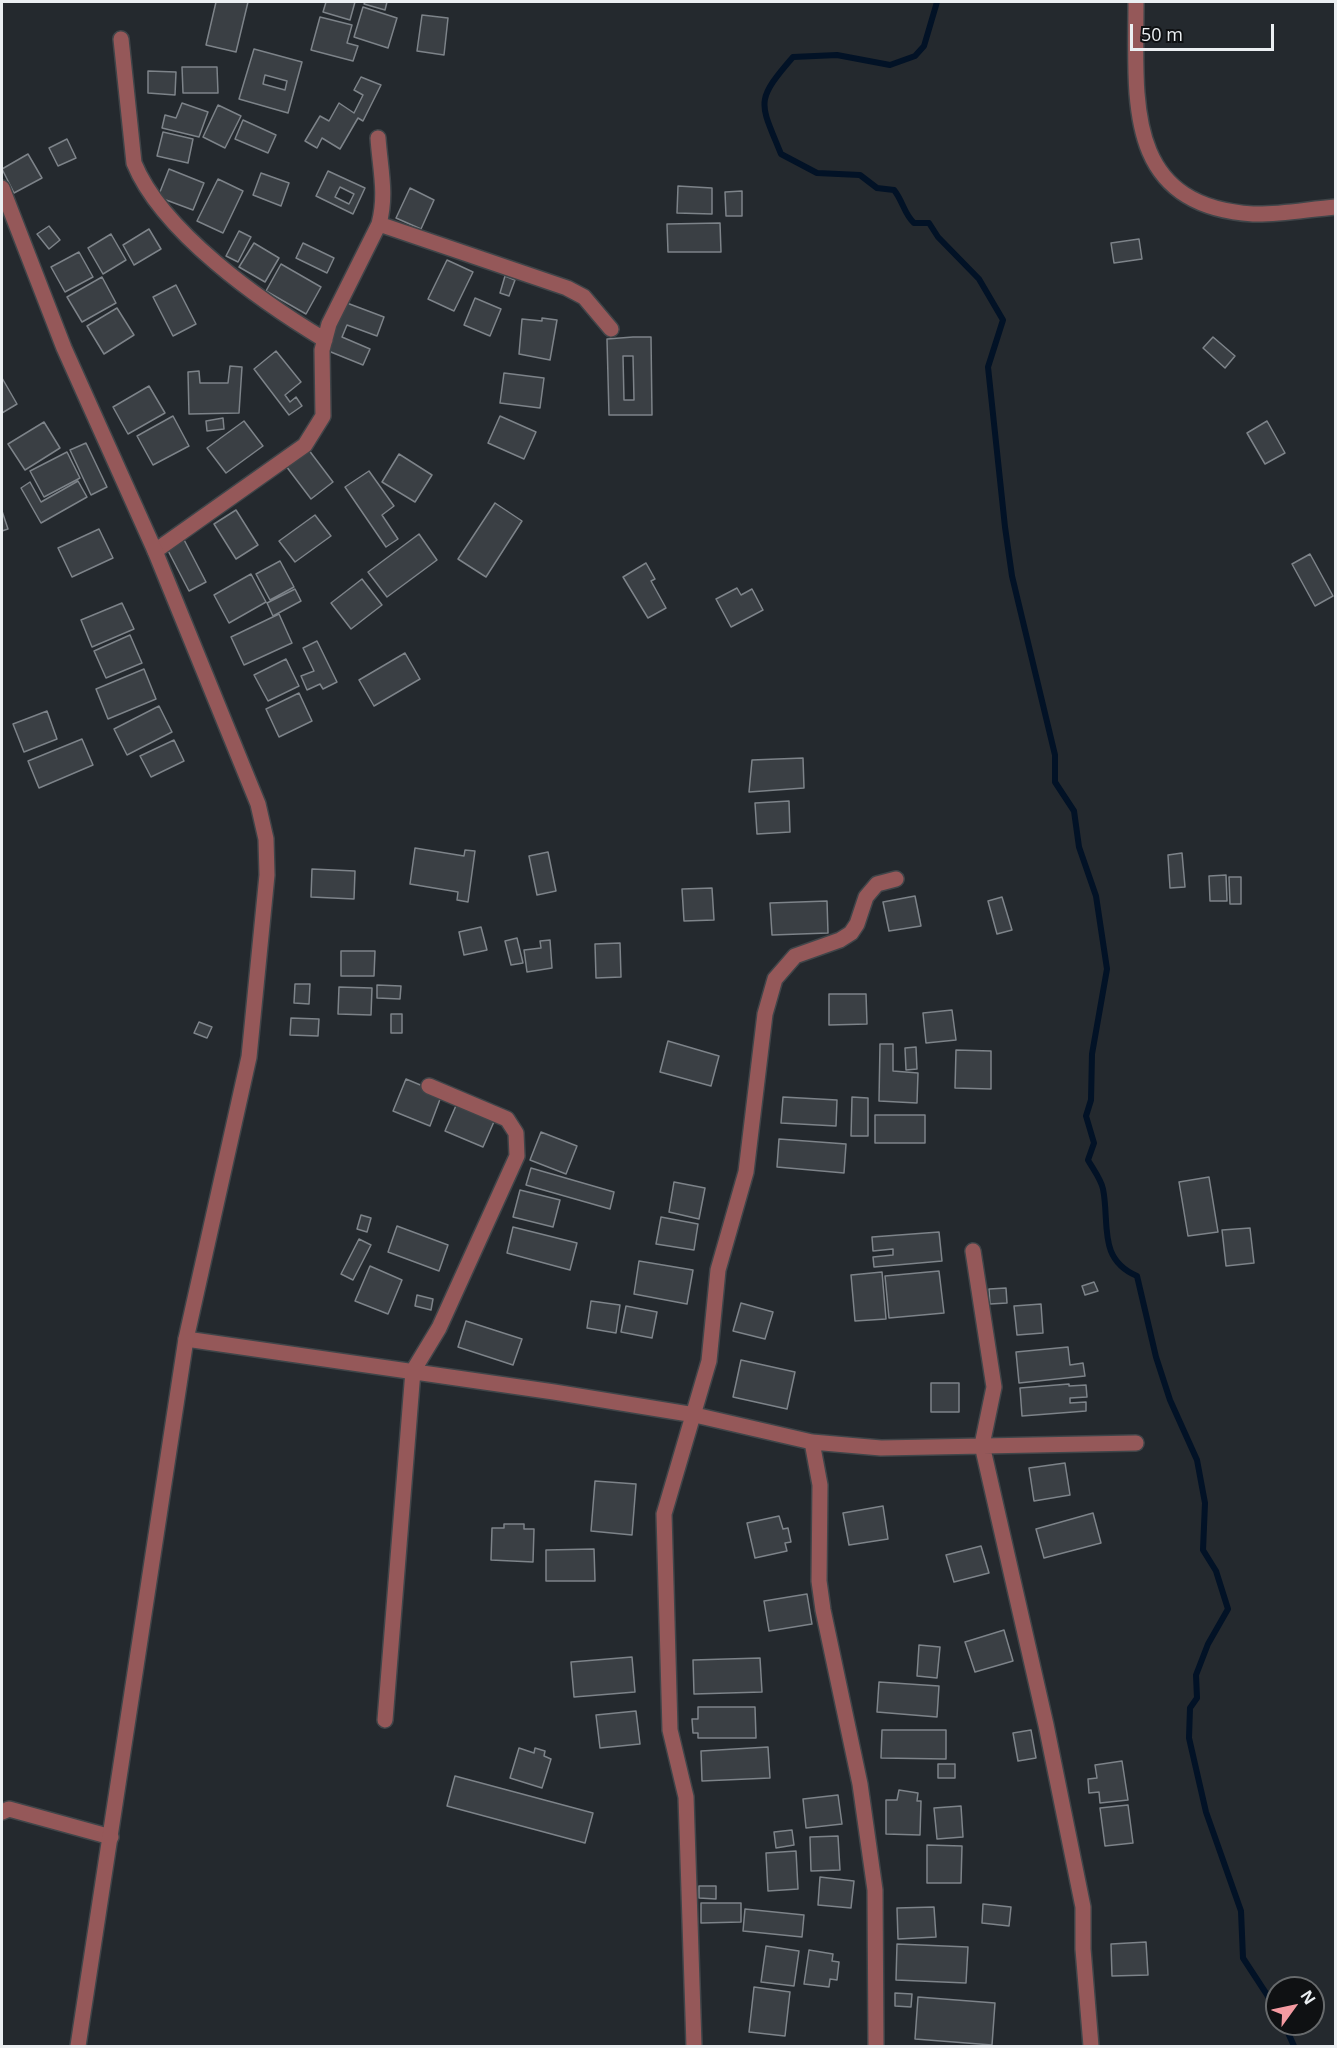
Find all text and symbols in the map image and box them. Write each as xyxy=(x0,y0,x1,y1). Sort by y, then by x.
scale bar xyxy=(1133,12,1277,50)
text: 50 m xyxy=(1141,22,1183,46)
north arrow xyxy=(1265,1976,1325,2036)
text: N xyxy=(1296,1986,1321,2009)

